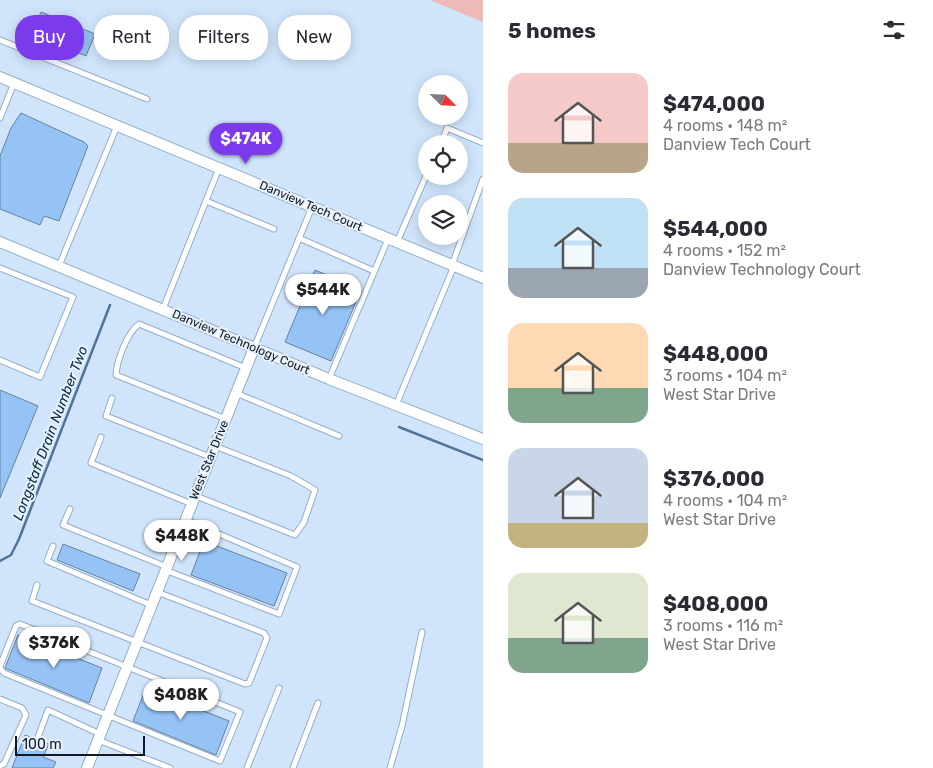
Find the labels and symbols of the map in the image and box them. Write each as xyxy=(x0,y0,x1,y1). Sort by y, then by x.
north arrow xyxy=(418,75,468,125)
pin: $474K xyxy=(211,122,281,165)
street label: Danview Tech Court xyxy=(257,178,365,234)
pin: $544K xyxy=(288,274,358,316)
street label: Danview Technology Court xyxy=(170,307,312,378)
water label: Longstaff Drain Number Two xyxy=(9,343,92,523)
street label: West Star Drive xyxy=(187,418,231,502)
pin: $448K xyxy=(147,520,217,562)
pin: $376K xyxy=(19,626,89,669)
pin: $408K xyxy=(146,678,216,721)
scale bar xyxy=(15,733,145,756)

